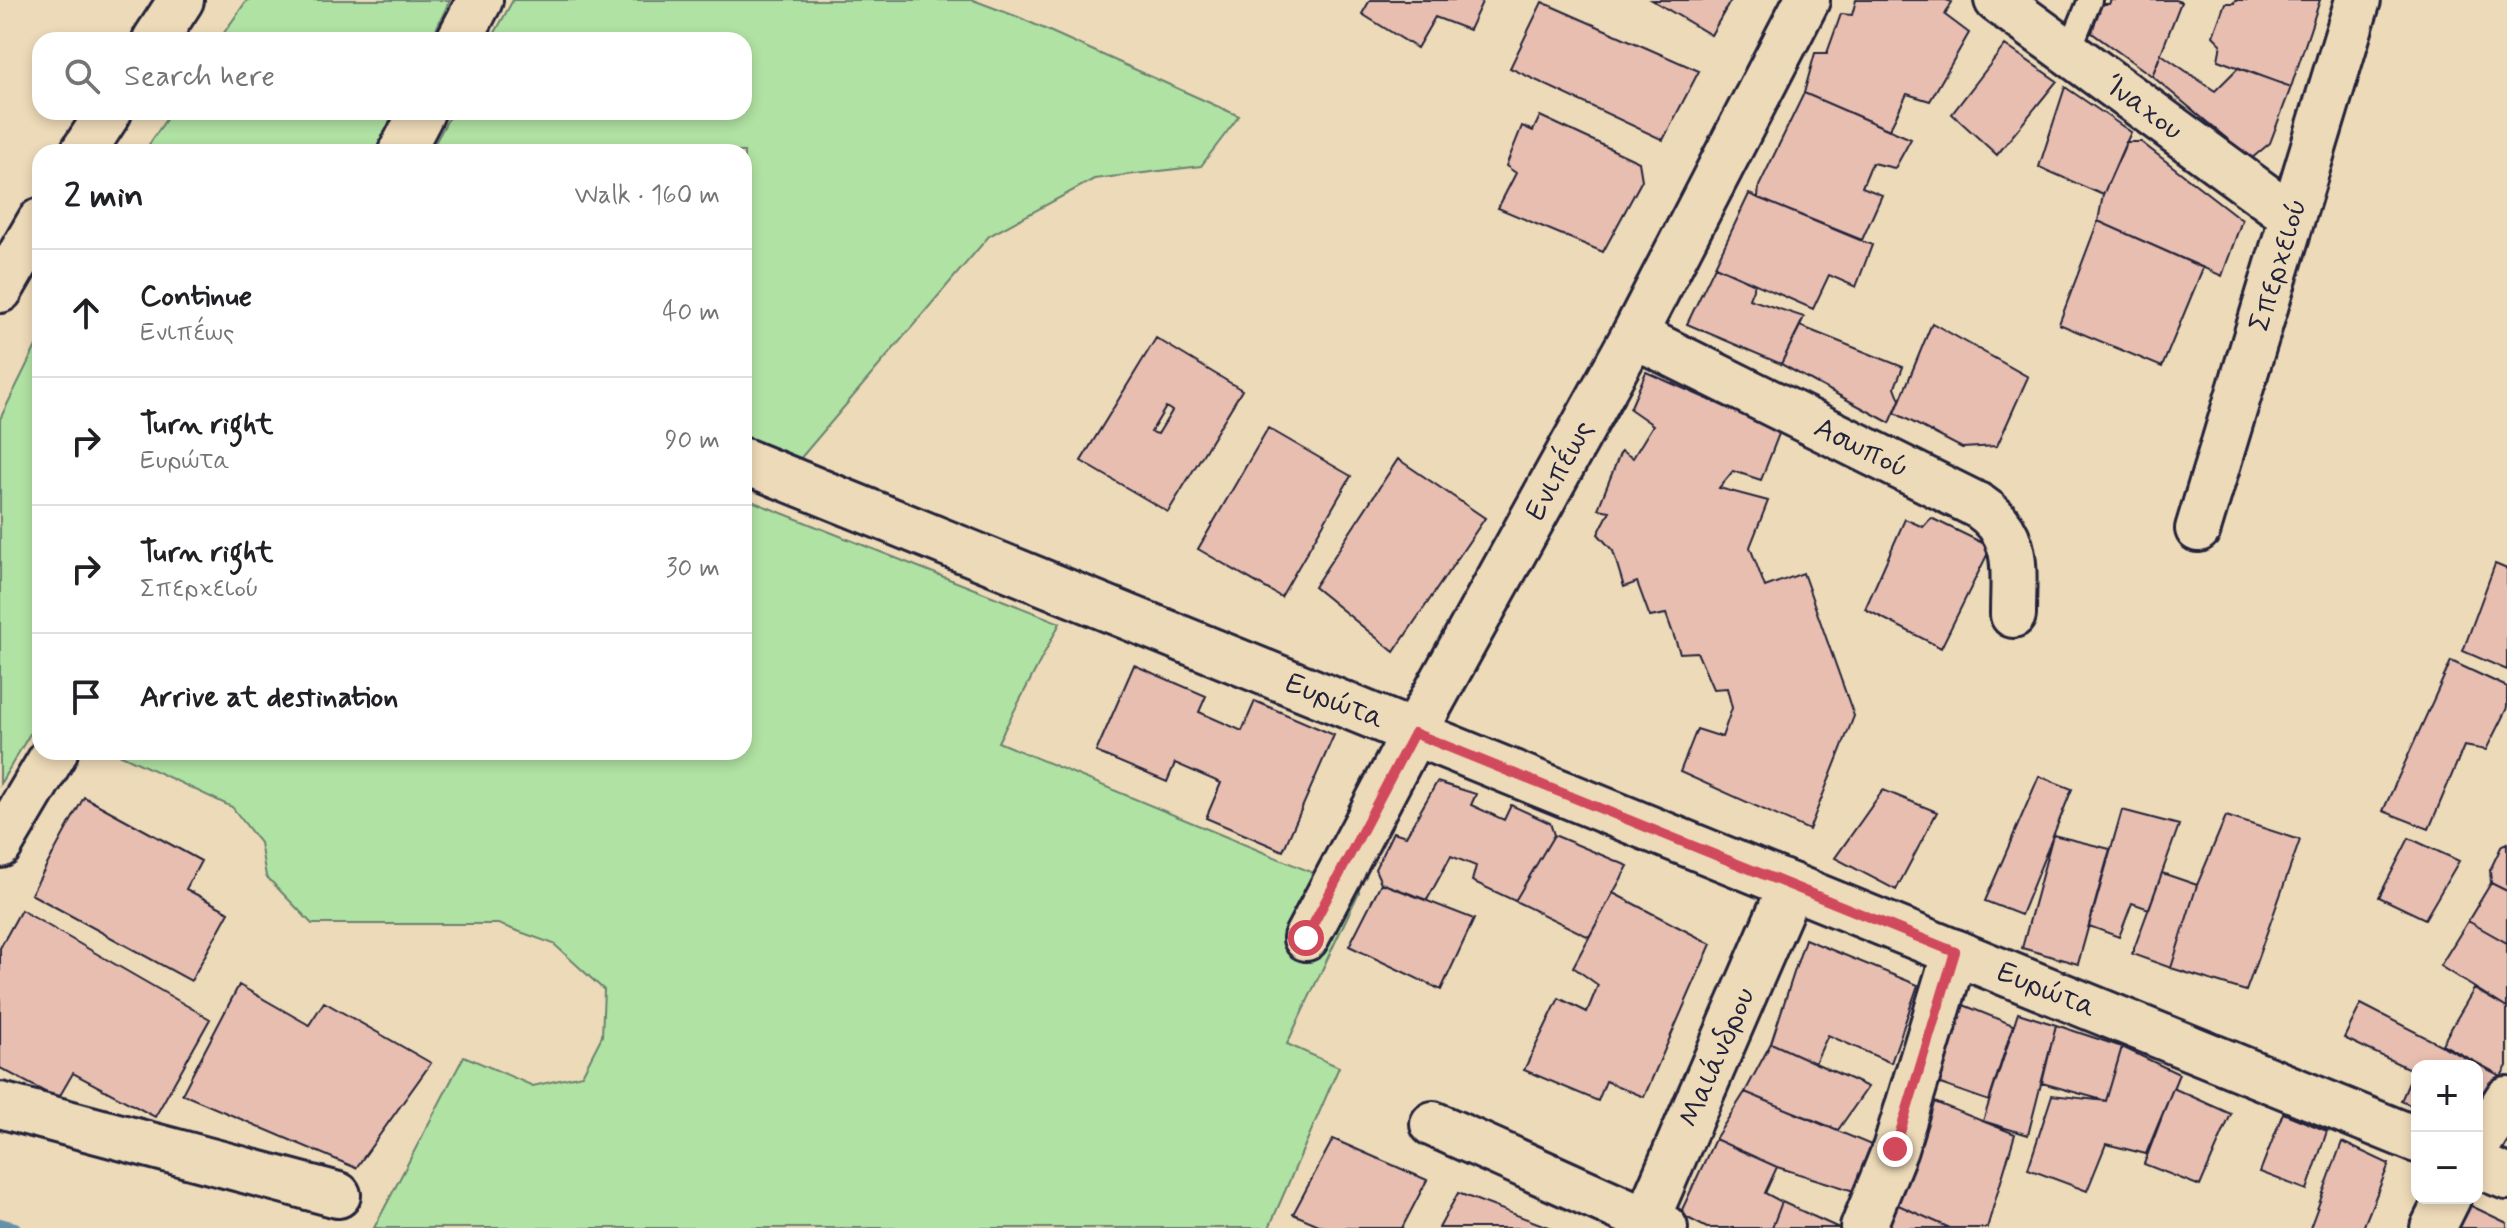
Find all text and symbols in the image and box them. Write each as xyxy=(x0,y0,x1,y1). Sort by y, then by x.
search box xyxy=(32,32,752,120)
icon: search xyxy=(60,54,104,98)
text: Search here xyxy=(124,57,275,96)
street label: Ίναχου xyxy=(2097,66,2191,149)
text: 2 min xyxy=(64,174,144,219)
text: Walk · 160 m xyxy=(574,179,720,213)
street label: Σπερχειού xyxy=(2239,194,2316,336)
text: Continue xyxy=(140,277,252,316)
icon: ahead xyxy=(64,291,108,335)
text: 40 m xyxy=(662,296,720,330)
text: Ενιπέως xyxy=(140,316,234,350)
text: Turn right xyxy=(140,405,273,444)
street label: Ασωπού xyxy=(1808,408,1915,488)
street label: Ενιπέως xyxy=(1516,413,1603,527)
icon: right xyxy=(64,419,108,463)
text: 90 m xyxy=(665,424,720,458)
text: Ευρώτα xyxy=(140,444,230,478)
text: Turn right xyxy=(140,533,273,572)
icon: right xyxy=(64,547,108,591)
text: 30 m xyxy=(666,552,720,586)
text: Σπερχειού xyxy=(140,572,259,606)
street label: Ευρώτα xyxy=(1280,663,1391,738)
icon: arrive xyxy=(64,675,108,719)
text: Arrive at destination xyxy=(140,678,398,717)
route start xyxy=(1288,920,1324,956)
street label: Ευρώτα xyxy=(1991,952,2102,1027)
street label: Μαιάνδρου xyxy=(1669,981,1764,1133)
map controls xyxy=(2411,1060,2483,1204)
button: + xyxy=(2411,1060,2483,1132)
route end xyxy=(1877,1131,1913,1167)
button: − xyxy=(2411,1132,2483,1204)

